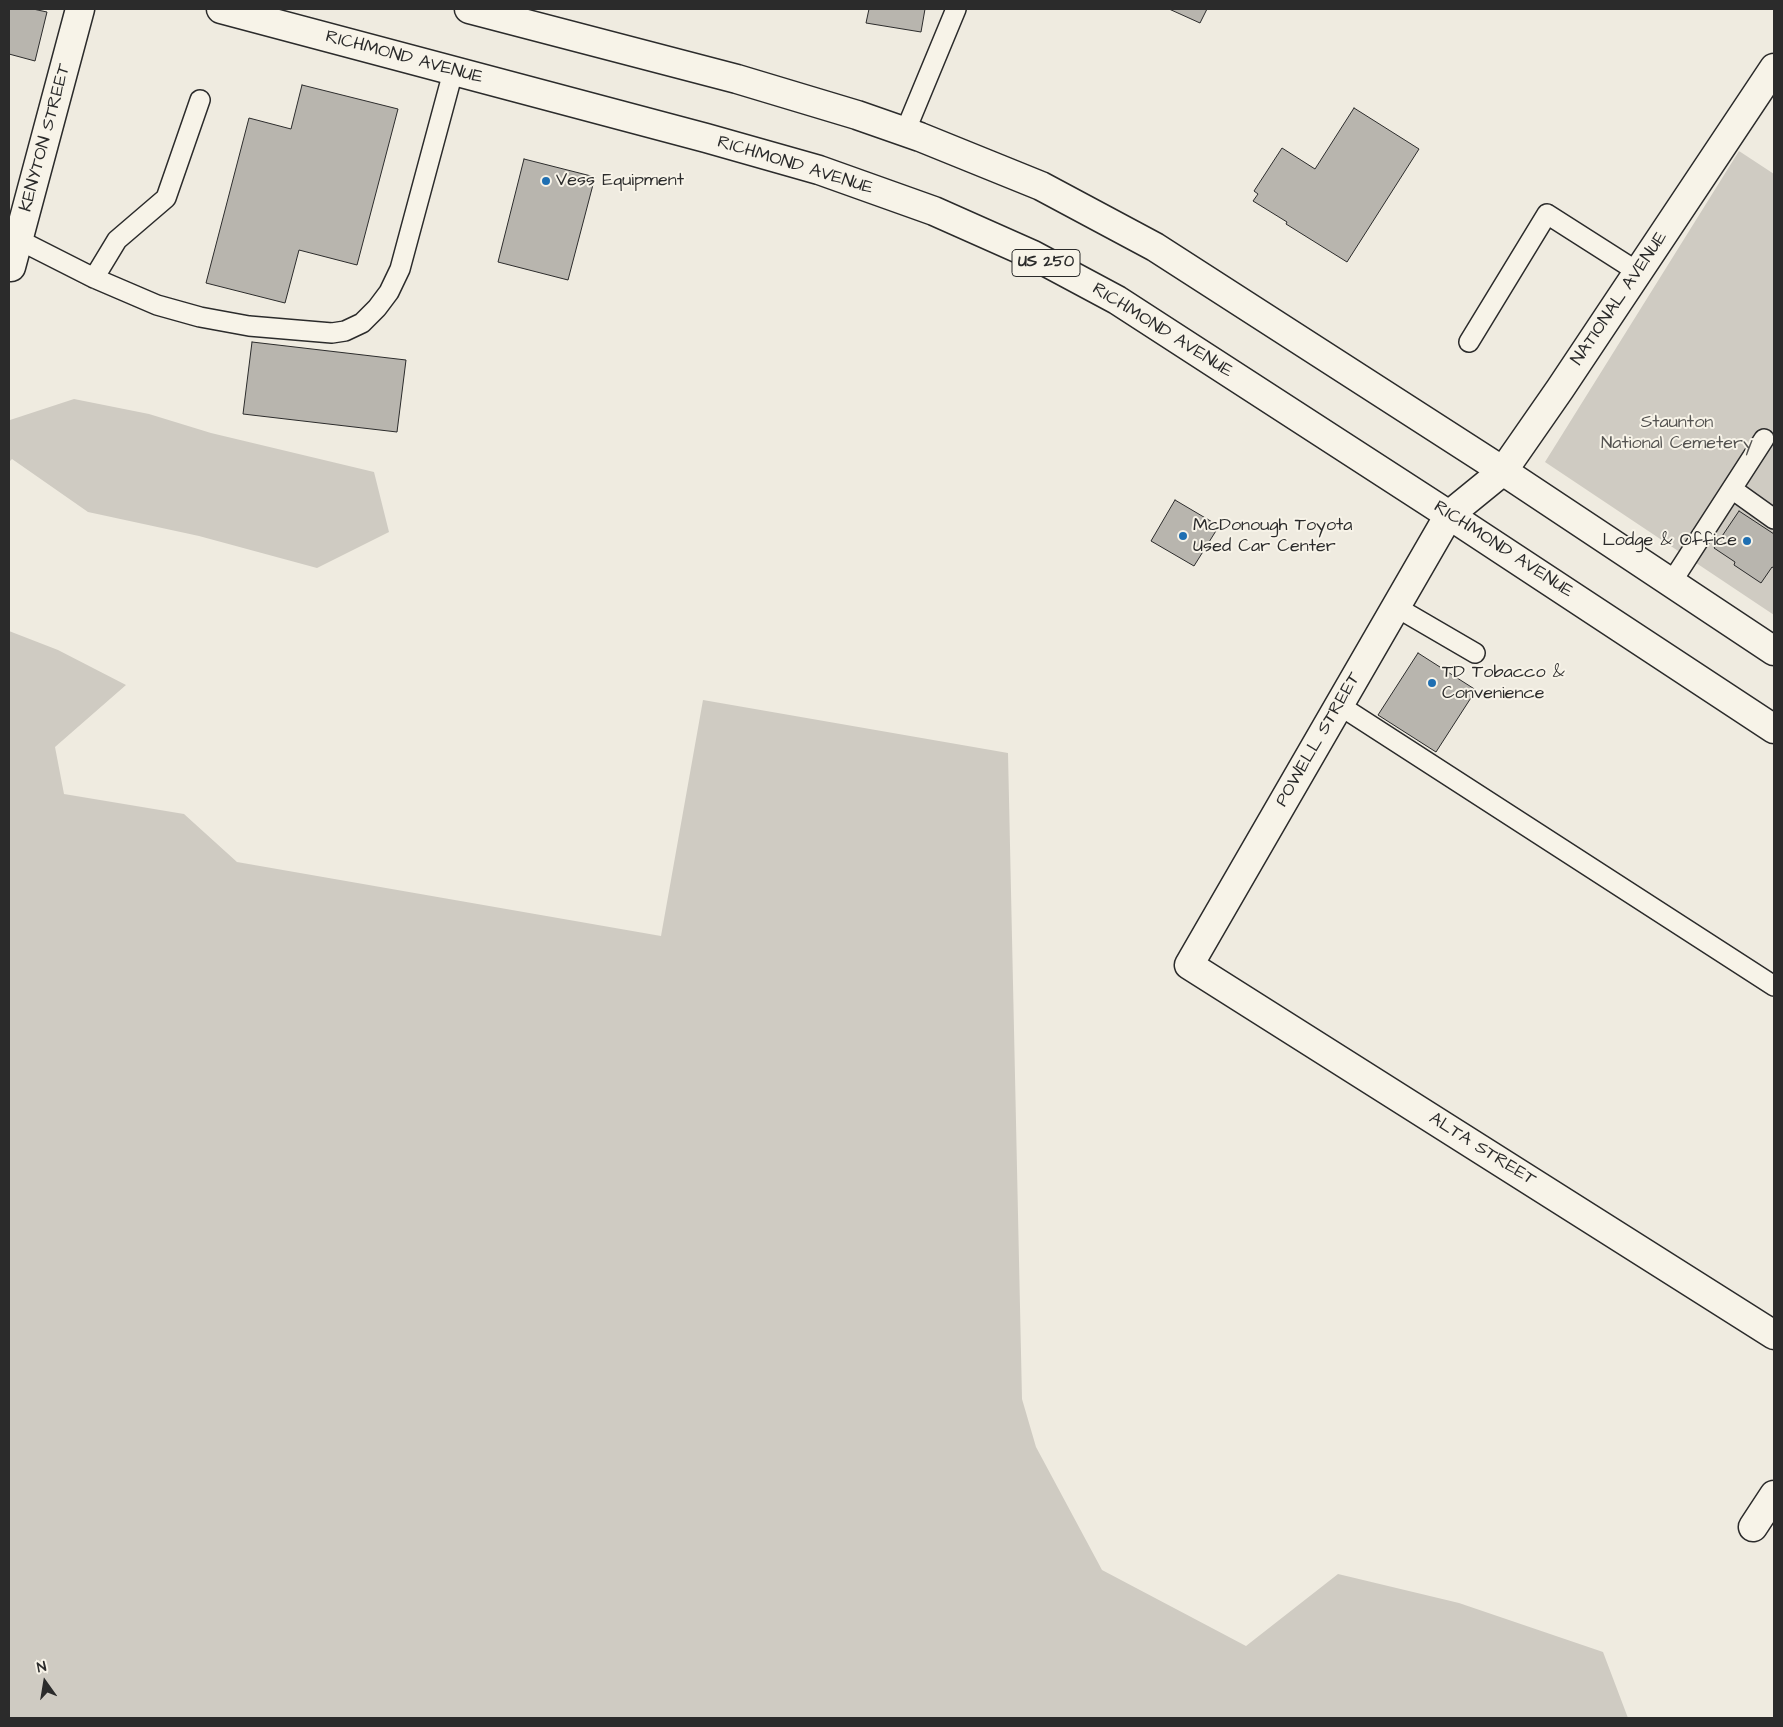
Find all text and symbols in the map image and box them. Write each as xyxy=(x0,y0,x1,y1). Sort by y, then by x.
street label: RICHMOND AVENUE xyxy=(323,27,485,89)
street label: KENYTON STREET xyxy=(16,62,76,214)
street label: RICHMOND AVENUE xyxy=(714,132,876,200)
place label: Vess Equipment xyxy=(556,170,684,192)
marker: Vess Equipment xyxy=(540,175,552,187)
street label: NATIONAL AVENUE xyxy=(1567,228,1673,370)
road number: US 250 xyxy=(1012,250,1080,276)
street label: RICHMOND AVENUE xyxy=(1088,279,1236,383)
park label: Staunton National Cemetery xyxy=(1601,412,1753,454)
street label: RICHMOND AVENUE xyxy=(1429,497,1577,603)
place label: McDonough Toyota Used Car Center xyxy=(1193,515,1353,558)
marker: McDonough Toyota Used Car Center xyxy=(1177,530,1189,542)
place label: Lodge & Office xyxy=(1602,530,1737,552)
marker: Lodge & Office xyxy=(1741,535,1753,547)
place label: TD Tobacco & Convenience xyxy=(1442,662,1565,704)
street label: POWELL STREET xyxy=(1272,669,1366,811)
marker: TD Tobacco & Convenience xyxy=(1426,677,1438,689)
street label: ALTA STREET xyxy=(1425,1108,1539,1192)
north arrow xyxy=(20,1657,70,1707)
text: N xyxy=(35,1657,48,1678)

